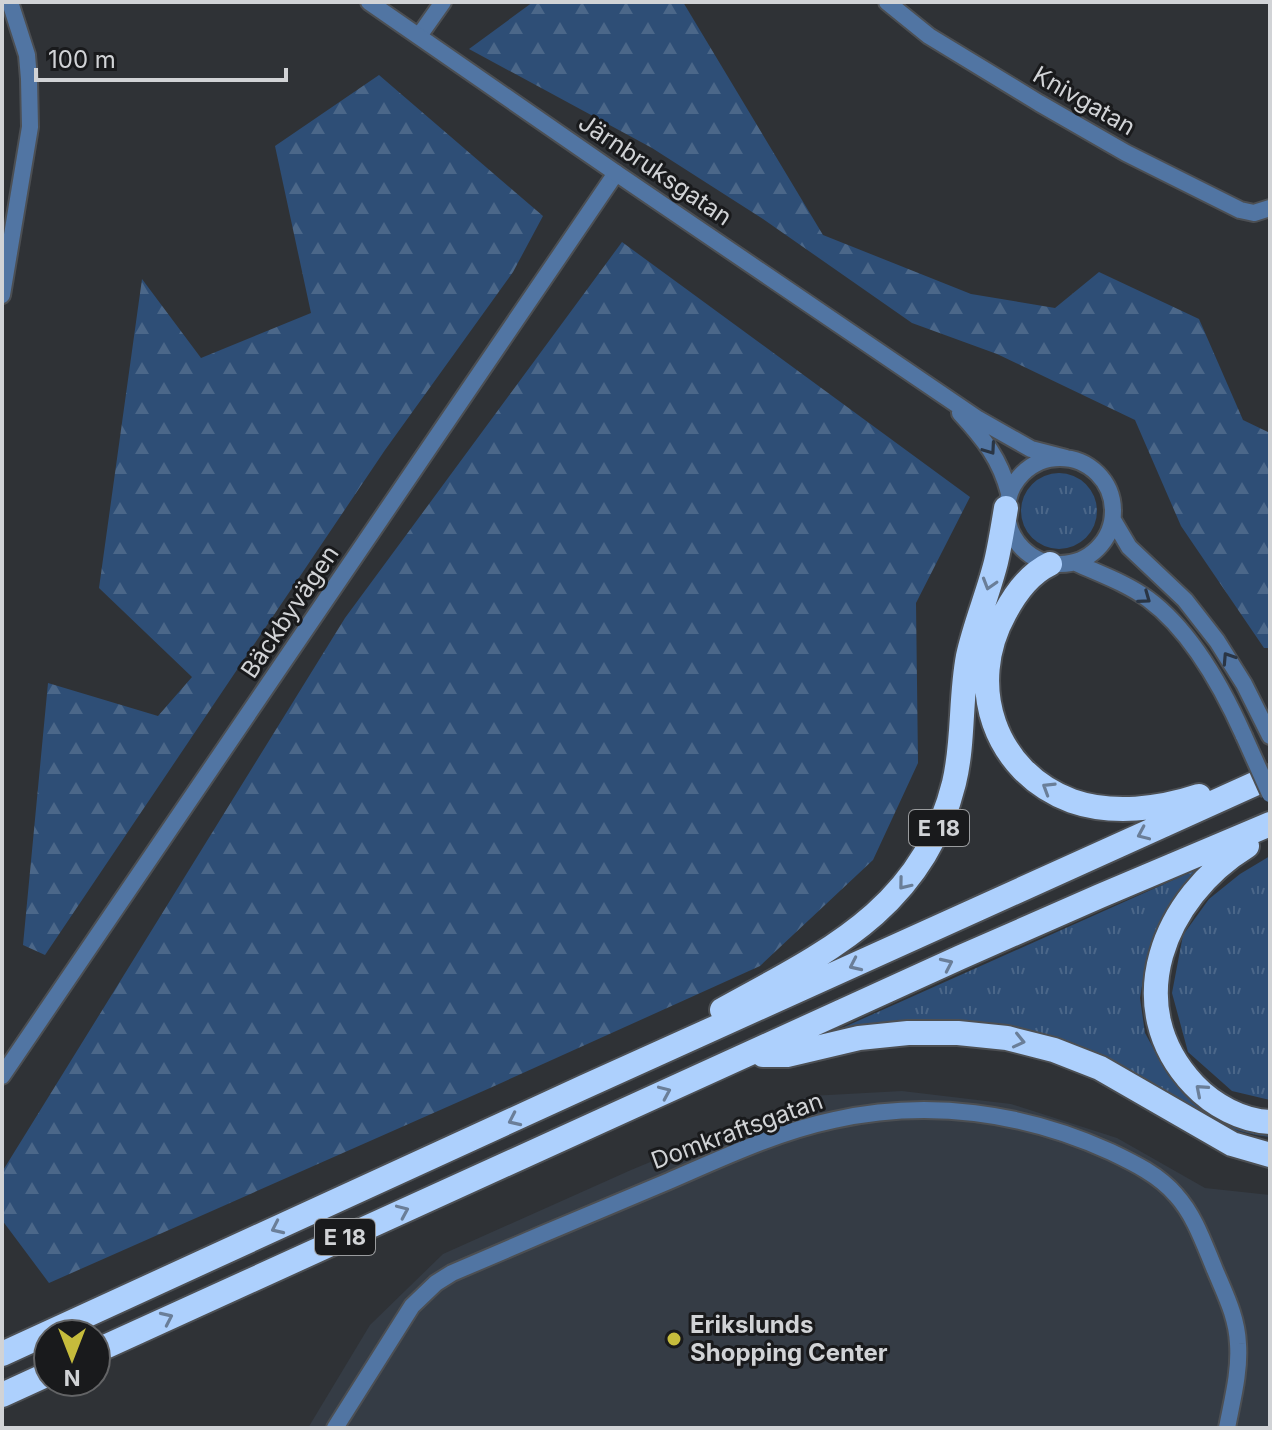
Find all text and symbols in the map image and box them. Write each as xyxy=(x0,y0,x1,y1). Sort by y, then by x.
scale bar xyxy=(36,32,286,82)
text: 100 m xyxy=(48,45,116,74)
street label: Knivgatan xyxy=(1028,60,1140,141)
street label: Järnbruksgatan xyxy=(573,108,737,231)
one-way arrow xyxy=(980,441,995,455)
street label: Bäckbyvägen xyxy=(235,540,345,683)
one-way arrow xyxy=(982,577,998,590)
one-way arrow xyxy=(1136,588,1151,603)
one-way arrow xyxy=(1223,652,1238,667)
one-way arrow xyxy=(1042,782,1056,797)
road number: E 18 xyxy=(909,810,969,846)
one-way arrow xyxy=(1137,825,1151,841)
one-way arrow xyxy=(899,874,914,889)
one-way arrow xyxy=(849,955,863,971)
one-way arrow xyxy=(938,958,953,974)
one-way arrow xyxy=(1012,1032,1026,1049)
one-way arrow xyxy=(1195,1085,1210,1100)
street label: Domkraftsgatan xyxy=(647,1086,827,1175)
one-way arrow xyxy=(657,1086,672,1102)
one-way arrow xyxy=(507,1110,522,1126)
one-way arrow xyxy=(395,1204,410,1220)
one-way arrow xyxy=(271,1218,285,1234)
road number: E 18 xyxy=(315,1219,375,1255)
place label: Erikslunds Shopping Center xyxy=(690,1310,888,1367)
one-way arrow xyxy=(158,1312,173,1328)
north arrow xyxy=(32,1318,112,1398)
marker: Erikslunds Shopping Center xyxy=(665,1330,683,1348)
text: N xyxy=(64,1365,80,1391)

